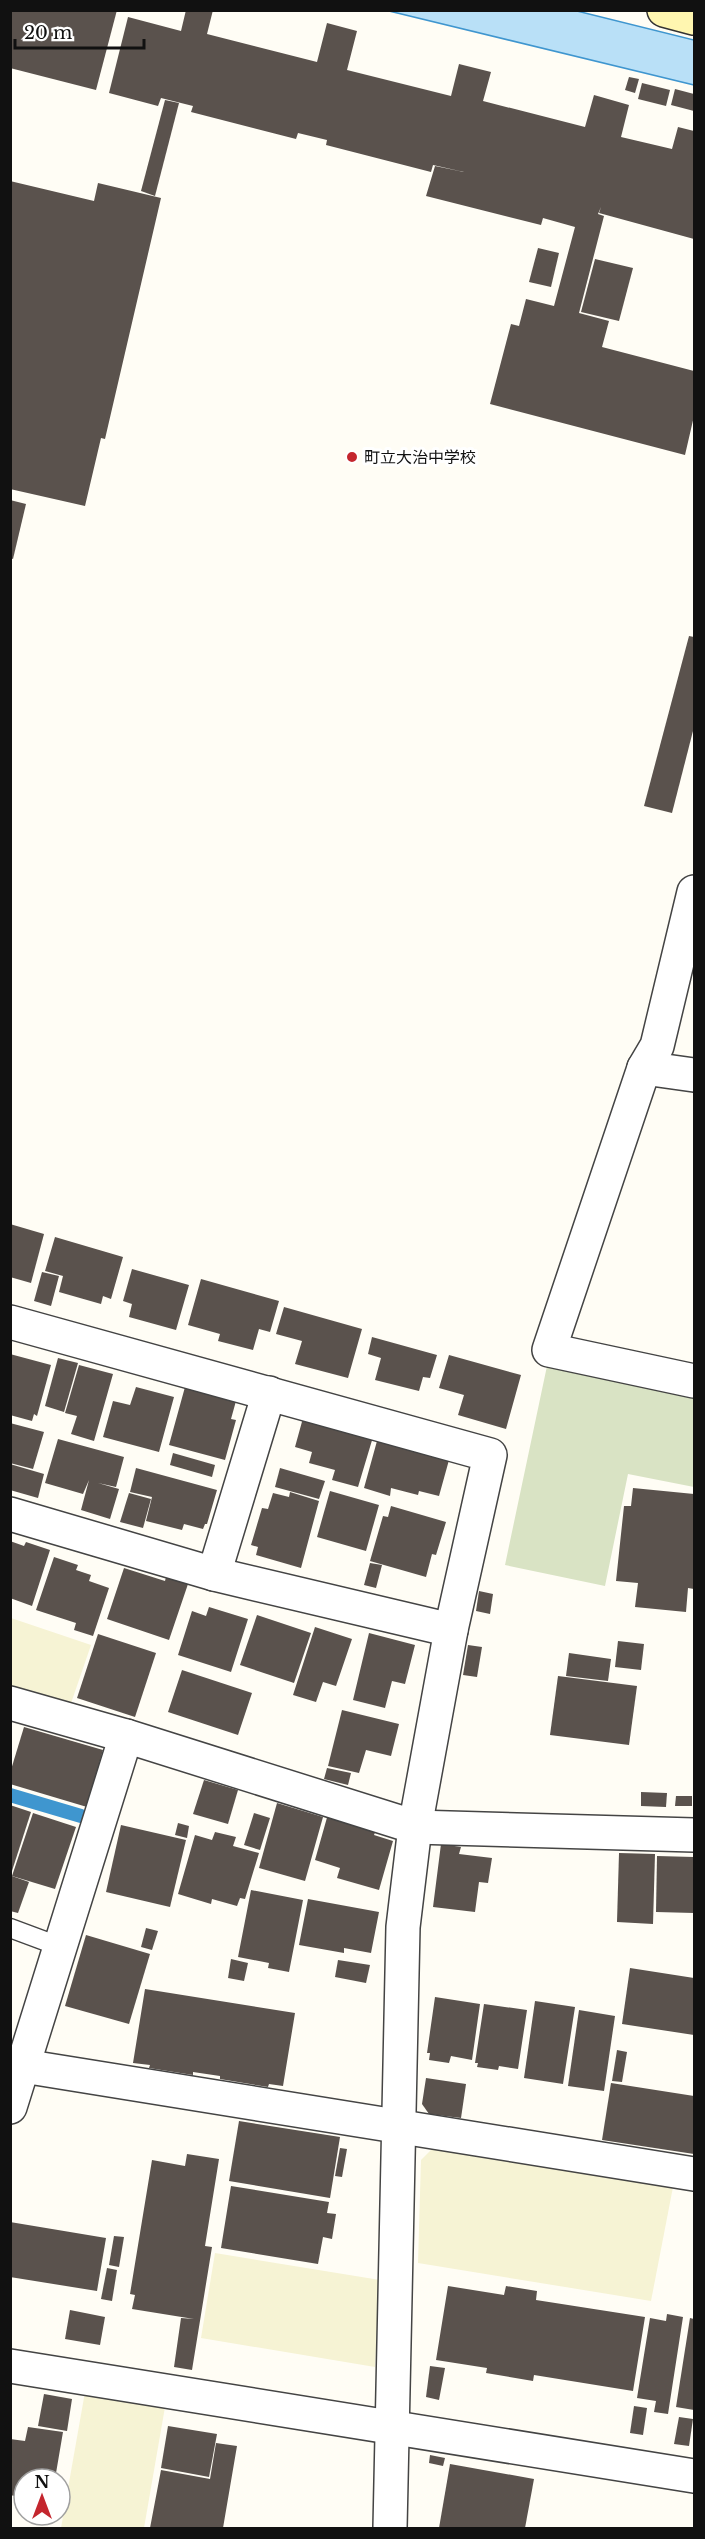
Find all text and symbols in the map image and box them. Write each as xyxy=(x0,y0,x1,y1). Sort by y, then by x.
scale bar xyxy=(15,12,144,50)
text: 20 m xyxy=(24,22,72,44)
place label: 町立大治中学校 xyxy=(364,447,476,467)
marker: 町立大治中学校 xyxy=(345,450,359,464)
north arrow xyxy=(12,2467,72,2527)
text: N xyxy=(34,2472,50,2492)

